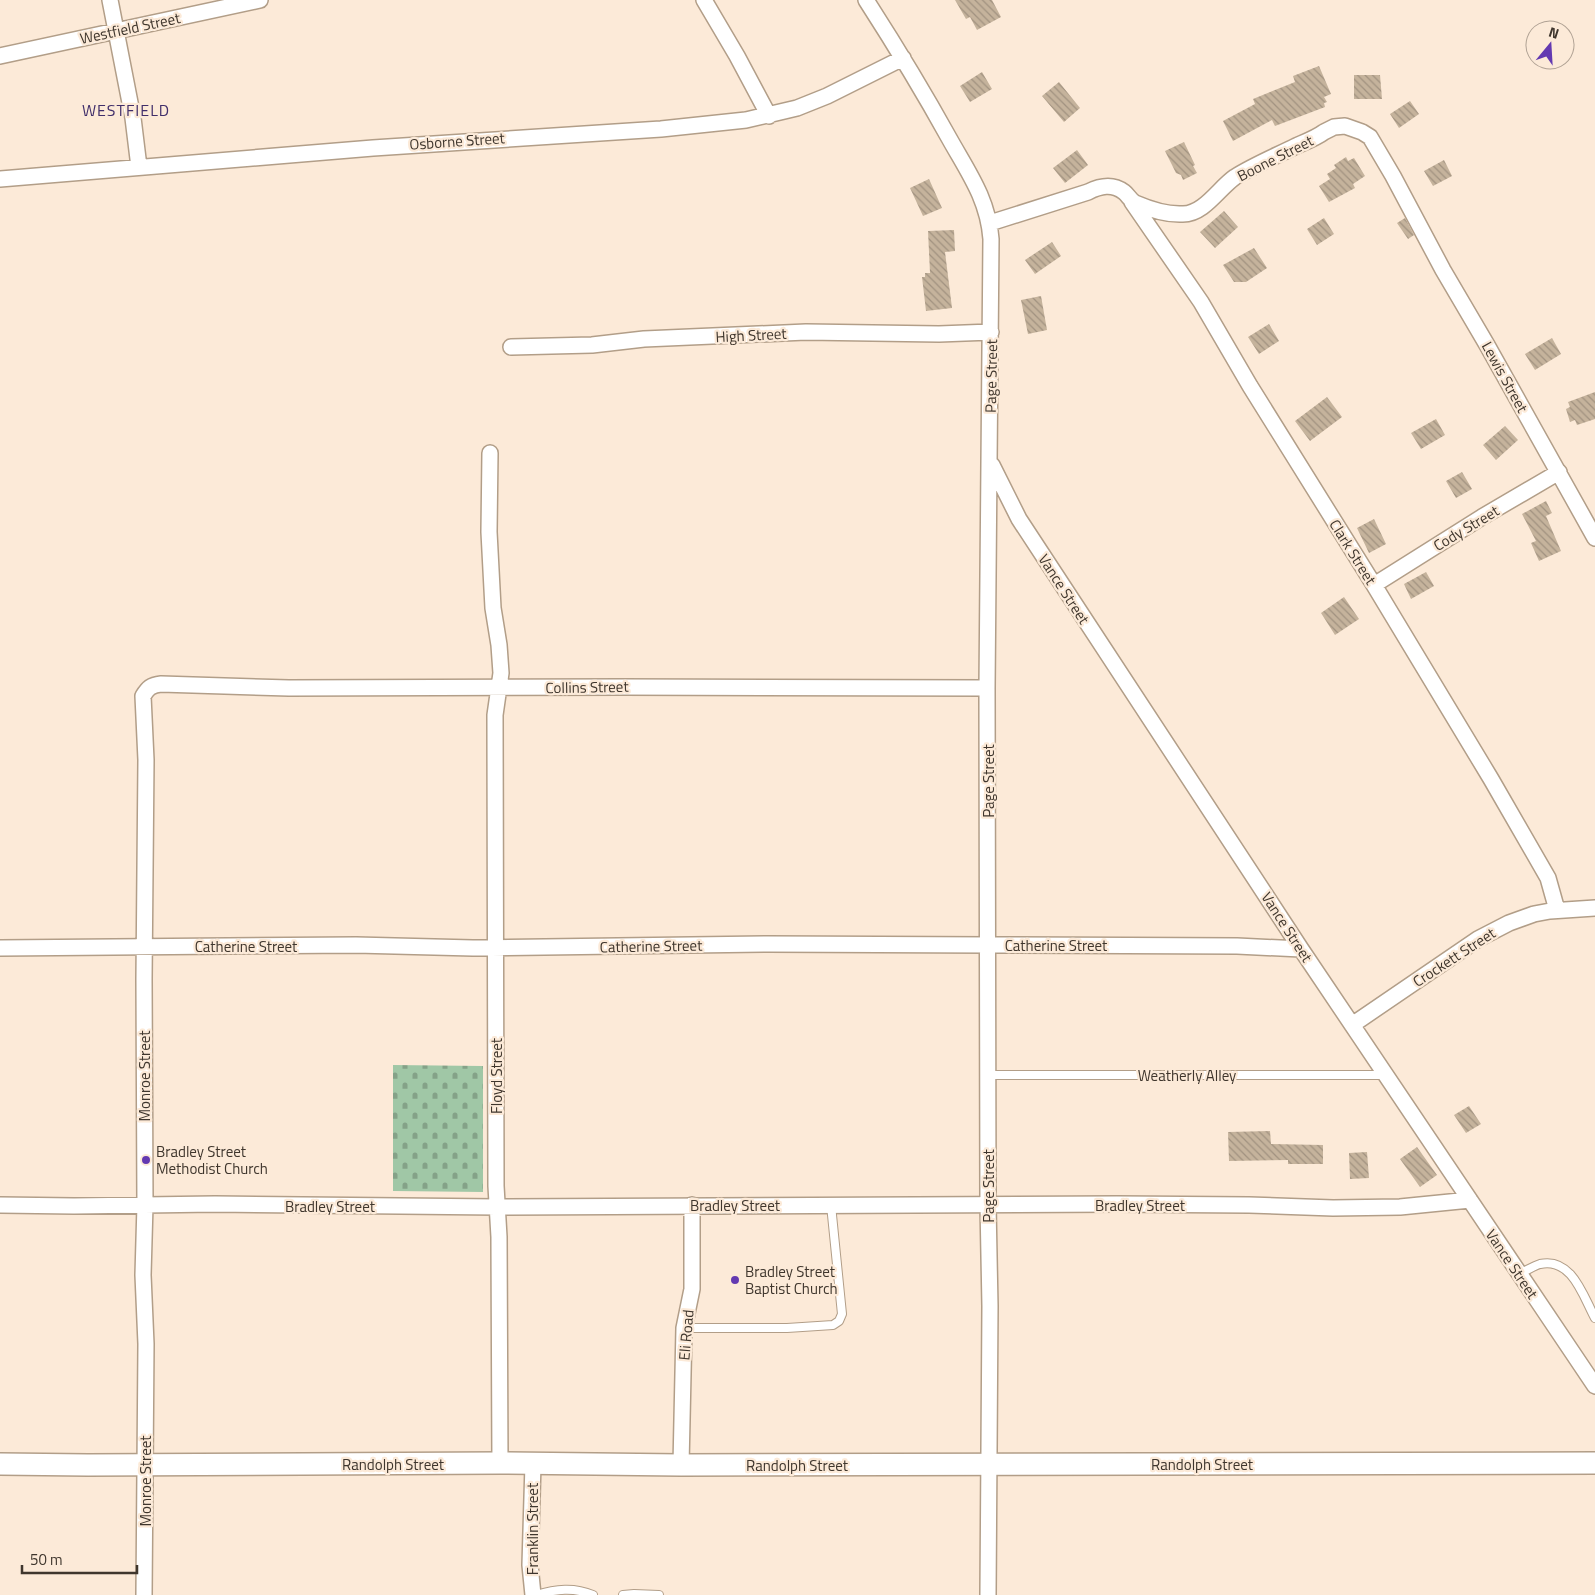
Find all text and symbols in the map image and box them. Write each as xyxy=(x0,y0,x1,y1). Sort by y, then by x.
street label: Westfield Street xyxy=(78,6,183,50)
north arrow xyxy=(1525,20,1575,70)
text: N xyxy=(1546,21,1562,44)
district label: WESTFIELD xyxy=(82,98,170,122)
street label: Osborne Street xyxy=(409,126,506,156)
street label: Boone Street xyxy=(1233,129,1318,187)
street label: High Street xyxy=(715,322,788,348)
street label: Lewis Street xyxy=(1476,337,1534,417)
street label: Page Street xyxy=(979,338,1003,413)
street label: Cody Street xyxy=(1429,499,1504,557)
street label: Clark Street xyxy=(1324,515,1383,590)
street label: Vance Street xyxy=(1033,549,1096,629)
street label: Collins Street xyxy=(545,675,629,699)
street label: Page Street xyxy=(977,743,1000,818)
street label: Vance Street xyxy=(1256,887,1319,967)
street label: Crockett Street xyxy=(1408,921,1501,992)
street label: Catherine Street xyxy=(599,934,703,958)
street label: Catherine Street xyxy=(1005,934,1108,957)
street label: Catherine Street xyxy=(195,935,298,958)
street label: Monroe Street xyxy=(133,1030,156,1122)
street label: Floyd Street xyxy=(485,1037,508,1114)
street label: Weatherly Alley xyxy=(1138,1064,1236,1087)
place label: Bradley Street Methodist Church xyxy=(156,1140,268,1180)
street label: Page Street xyxy=(977,1148,1000,1223)
marker: Bradley Street Methodist Church xyxy=(140,1154,152,1166)
street label: Bradley Street xyxy=(690,1194,781,1217)
street label: Bradley Street xyxy=(1095,1194,1186,1217)
street label: Bradley Street xyxy=(285,1195,376,1218)
street label: Vance Street xyxy=(1480,1224,1544,1304)
place label: Bradley Street Baptist Church xyxy=(745,1260,838,1300)
marker: Bradley Street Baptist Church xyxy=(729,1274,741,1286)
street label: Eli Road xyxy=(672,1309,700,1361)
street label: Monroe Street xyxy=(134,1435,157,1527)
street label: Randolph Street xyxy=(342,1453,445,1476)
street label: Randolph Street xyxy=(1151,1453,1254,1476)
street label: Randolph Street xyxy=(746,1454,849,1477)
street label: Franklin Street xyxy=(521,1482,544,1575)
scale bar xyxy=(22,1542,138,1574)
text: 50 m xyxy=(30,1548,63,1571)

